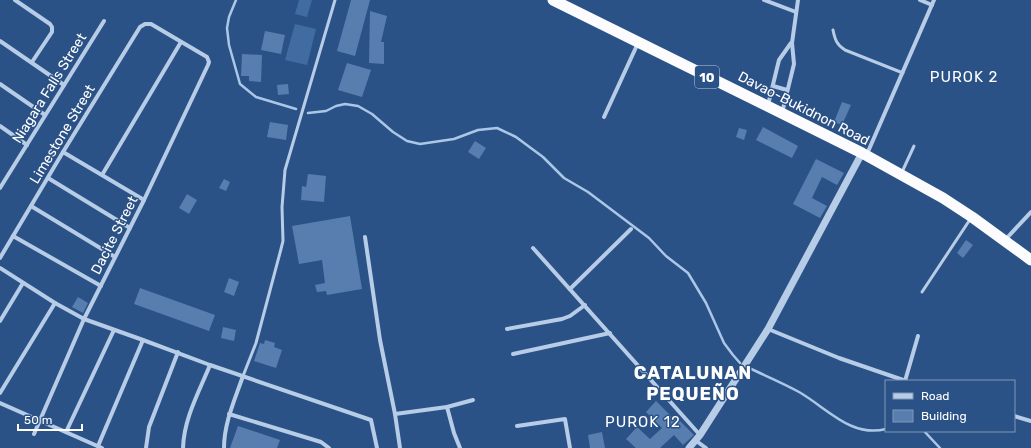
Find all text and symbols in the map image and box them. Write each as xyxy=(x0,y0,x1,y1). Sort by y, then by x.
street label: Niagara Falls Street xyxy=(9,30,90,146)
road number: 10 xyxy=(695,66,719,88)
street label: Davao-Bukidnon Road xyxy=(735,68,872,149)
district label: PUROK 2 xyxy=(930,68,998,86)
street label: Limestone Street xyxy=(26,81,99,187)
street label: Dacite Street xyxy=(87,193,142,277)
district label: CATALUNAN PEQUEÑO xyxy=(634,362,752,405)
legend xyxy=(885,380,1015,432)
text: Road xyxy=(921,389,949,403)
scale bar xyxy=(18,406,82,432)
text: Building xyxy=(921,409,967,423)
text: 50 m xyxy=(24,413,52,427)
district label: PUROK 12 xyxy=(605,413,681,431)

